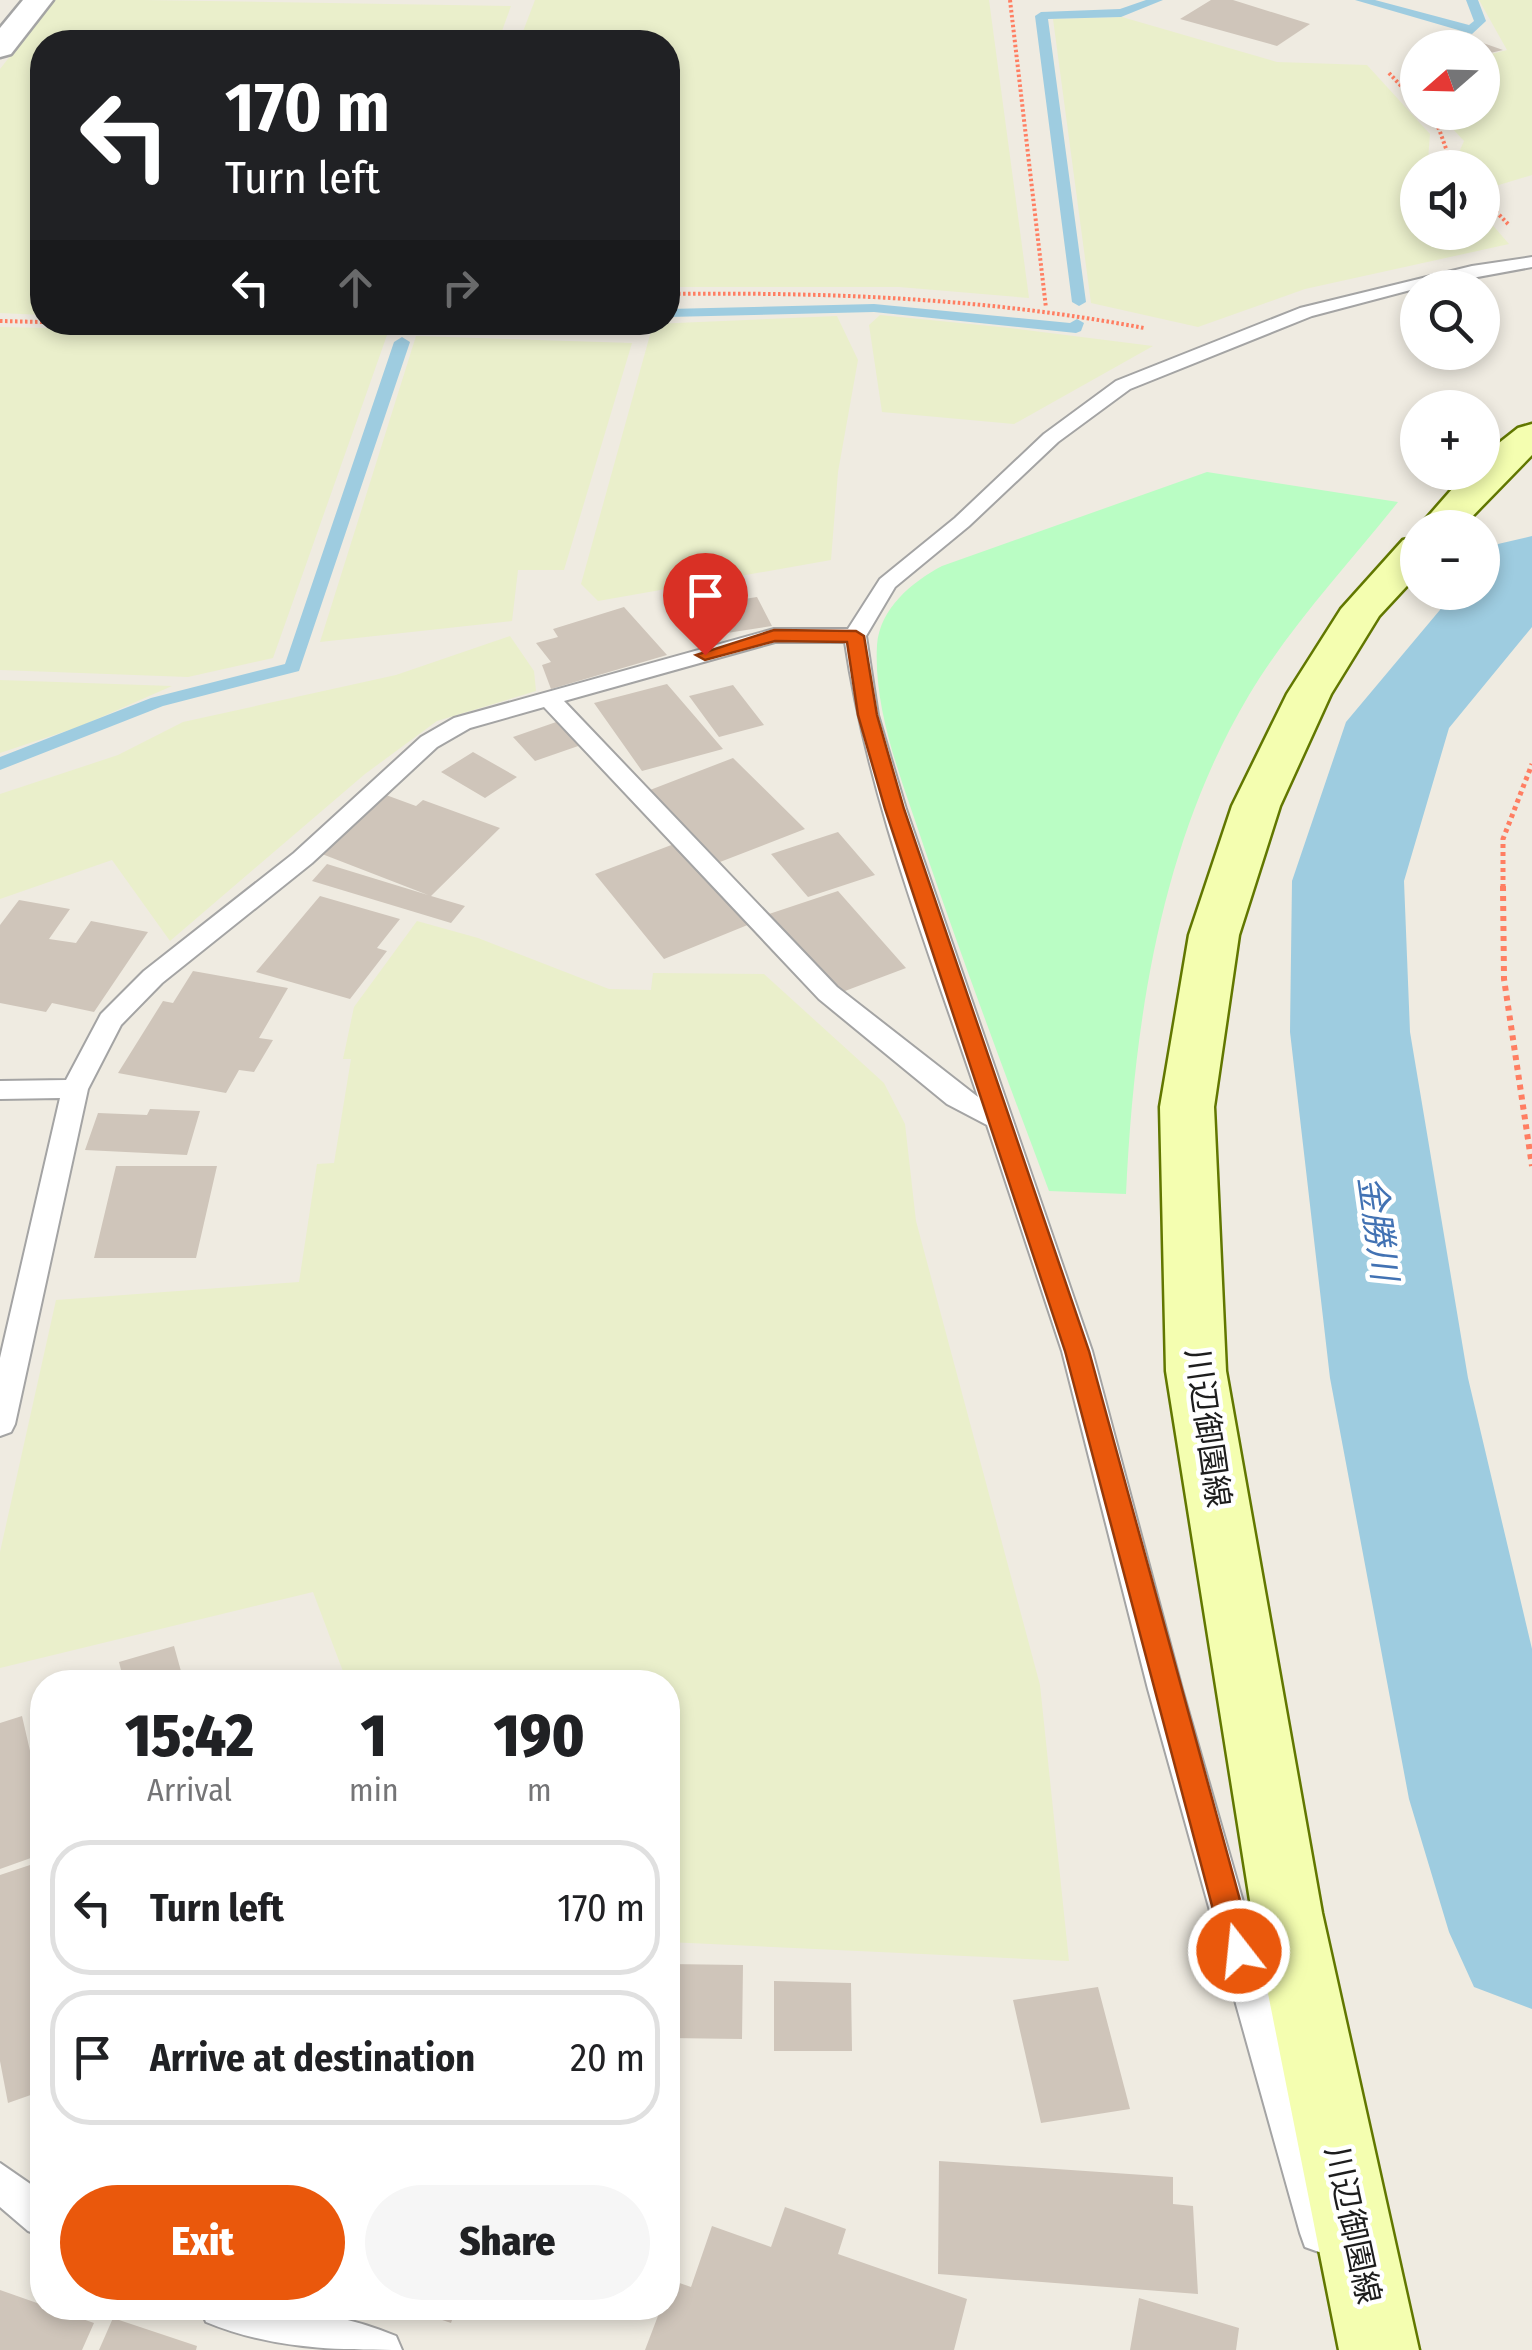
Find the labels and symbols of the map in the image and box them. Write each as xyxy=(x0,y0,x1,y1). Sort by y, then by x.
north arrow xyxy=(1400,30,1500,130)
pin xyxy=(663,553,748,656)
water label: 金勝川 xyxy=(1350,1173,1407,1287)
street label: 川辺御園線 xyxy=(1178,1346,1238,1510)
position arrow xyxy=(1187,1899,1291,2003)
street label: 川辺御園線 xyxy=(1318,2143,1388,2307)

